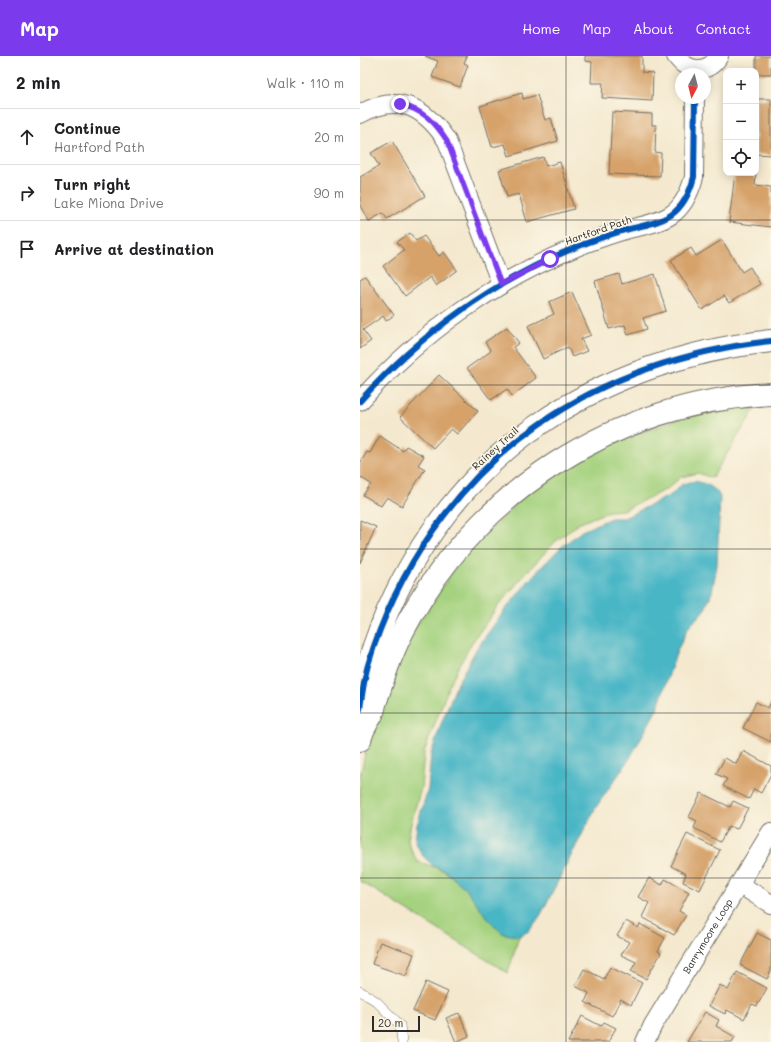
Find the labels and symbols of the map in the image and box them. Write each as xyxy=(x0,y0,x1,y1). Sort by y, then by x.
north arrow xyxy=(675,68,711,104)
route end xyxy=(391,95,409,113)
street label: Hartford Path xyxy=(563,212,633,248)
route start xyxy=(541,250,559,268)
street label: Rainey Trail xyxy=(469,423,521,473)
street label: Barrymoore Loop xyxy=(679,896,736,976)
scale bar xyxy=(372,1014,420,1033)

